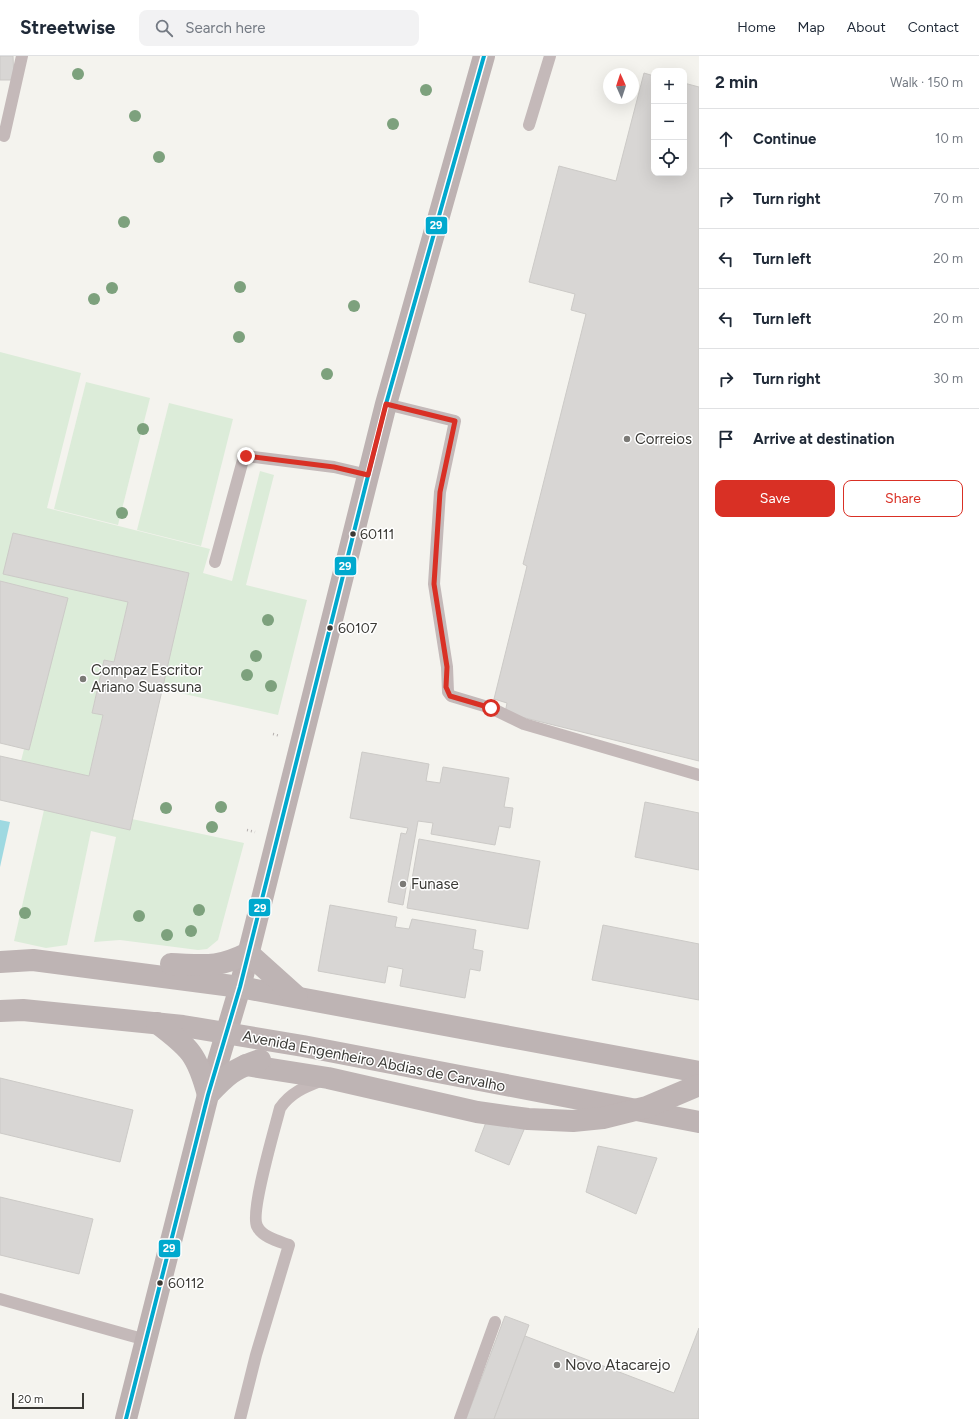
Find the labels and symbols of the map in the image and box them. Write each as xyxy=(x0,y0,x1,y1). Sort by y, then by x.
north arrow xyxy=(603,68,639,104)
line badge: 29 xyxy=(425,216,448,235)
text: 29 xyxy=(430,219,442,232)
place label: Correios xyxy=(635,430,692,448)
marker: Correios xyxy=(622,434,632,444)
route end xyxy=(237,447,255,465)
place label: 60111 xyxy=(360,526,394,543)
marker: 60111 xyxy=(348,529,358,539)
line badge: 29 xyxy=(334,556,357,576)
text: 29 xyxy=(339,560,351,573)
place label: 60107 xyxy=(338,620,378,637)
marker: 60107 xyxy=(325,623,335,633)
place label: Compaz Escritor Ariano Suassuna xyxy=(91,661,203,696)
marker: Compaz Escritor Ariano Suassuna xyxy=(78,674,88,684)
route start xyxy=(482,699,500,717)
place label: Funase xyxy=(411,875,459,893)
marker: Funase xyxy=(398,879,408,889)
line badge: 29 xyxy=(248,898,271,917)
text: 29 xyxy=(254,902,266,915)
street label: Avenida Engenheiro Abdias de Carvalho xyxy=(241,1027,507,1095)
line badge: 29 xyxy=(158,1239,181,1258)
text: 29 xyxy=(163,1242,175,1255)
place label: 60112 xyxy=(168,1275,204,1292)
marker: 60112 xyxy=(155,1278,165,1288)
place label: Novo Atacarejo xyxy=(565,1356,671,1374)
marker: Novo Atacarejo xyxy=(552,1360,562,1370)
scale bar xyxy=(12,1391,84,1410)

